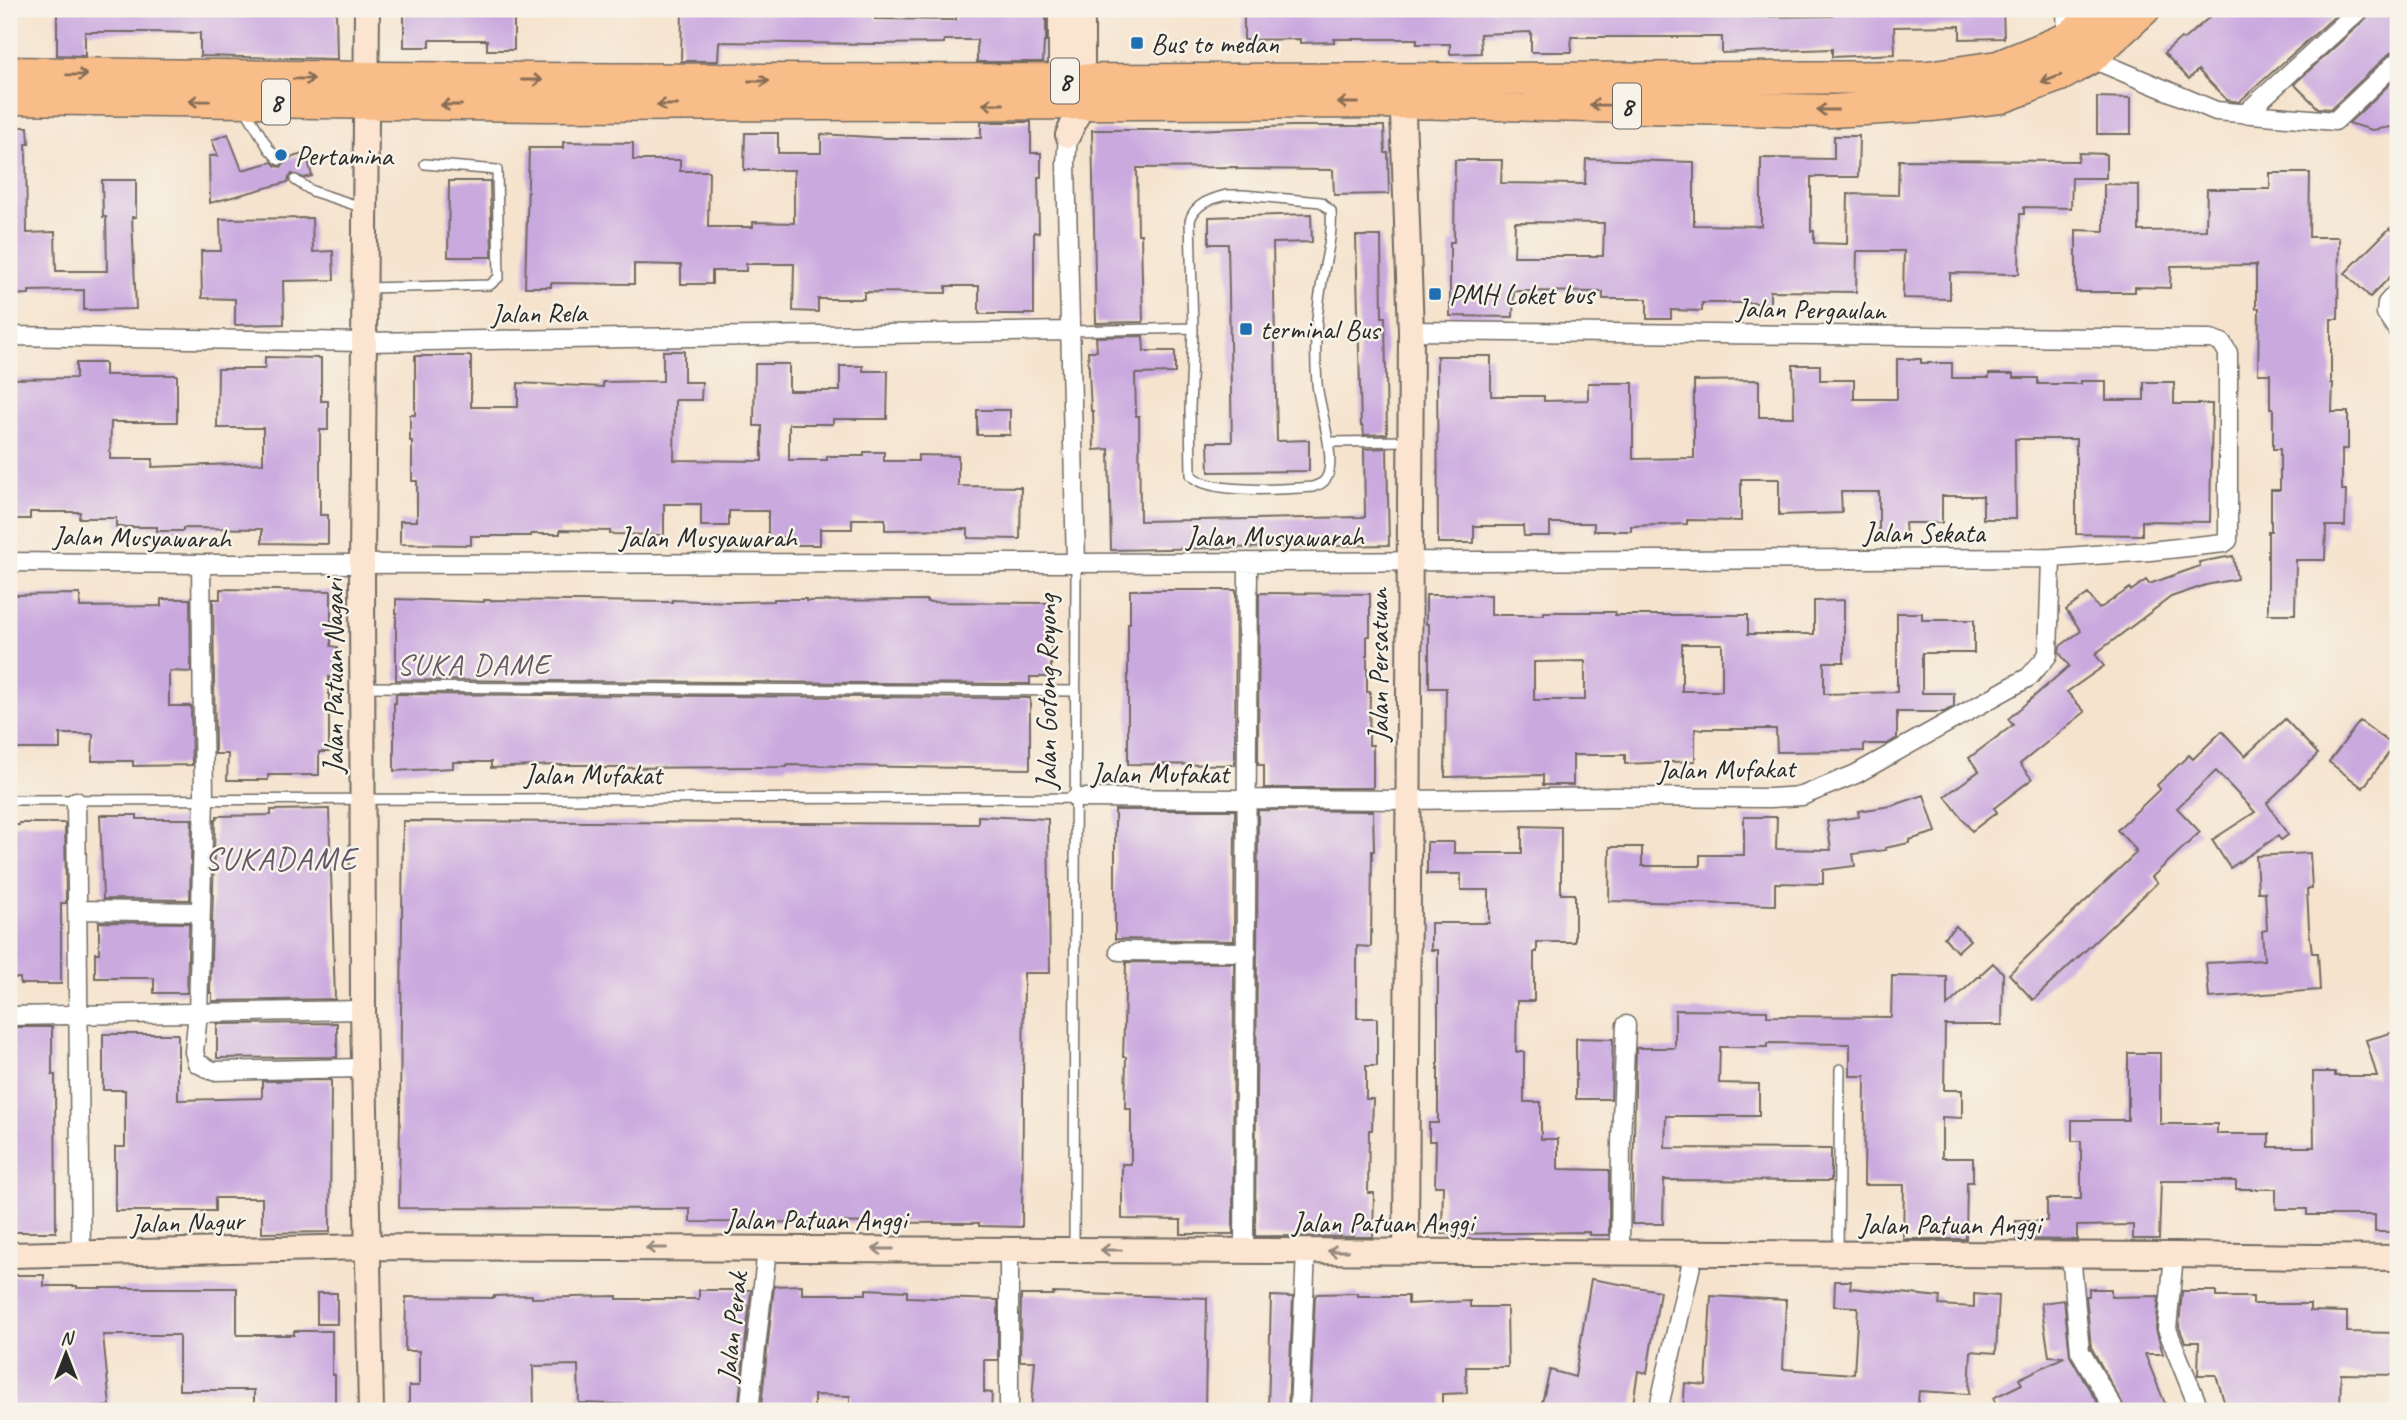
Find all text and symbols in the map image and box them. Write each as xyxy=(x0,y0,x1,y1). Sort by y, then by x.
place label: Bus to medan xyxy=(1151,26,1279,61)
marker: Bus to medan xyxy=(1129,35,1145,51)
road number: 8 xyxy=(1051,58,1079,104)
one-way arrow xyxy=(65,68,88,81)
one-way arrow xyxy=(293,72,316,85)
one-way arrow xyxy=(520,73,543,87)
one-way arrow xyxy=(2041,73,2062,86)
one-way arrow xyxy=(748,74,771,88)
road number: 8 xyxy=(262,80,290,124)
road number: 8 xyxy=(1613,83,1641,128)
one-way arrow xyxy=(188,94,211,108)
one-way arrow xyxy=(1337,96,1360,109)
one-way arrow xyxy=(982,97,1005,111)
one-way arrow xyxy=(440,98,463,111)
one-way arrow xyxy=(656,98,679,112)
one-way arrow xyxy=(1589,99,1612,112)
one-way arrow xyxy=(1816,103,1839,117)
place label: Pertamina xyxy=(295,138,395,173)
marker: Pertamina xyxy=(273,147,289,163)
place label: PMH Loket bus xyxy=(1449,277,1596,312)
marker: PMH Loket bus xyxy=(1427,286,1443,302)
street label: Jalan Pergaulan xyxy=(1734,290,1887,328)
street label: Jalan Rela xyxy=(489,295,589,331)
place label: terminal Bus xyxy=(1260,312,1382,347)
marker: terminal Bus xyxy=(1238,321,1254,337)
street label: Jalan Sekata xyxy=(1861,515,1987,550)
street label: Jalan Musyawarah xyxy=(51,518,233,556)
street label: Jalan Musyawarah xyxy=(1184,519,1366,554)
street label: Jalan Musyawarah xyxy=(617,520,799,555)
street label: Jalan Patuan Nagari xyxy=(316,575,351,776)
street label: Jalan Persatuan xyxy=(1361,587,1396,744)
street label: Jalan Gotong Royong xyxy=(1029,593,1064,791)
district label: SUKA DAME xyxy=(397,645,553,683)
street label: Jalan Mufakat xyxy=(1655,750,1798,788)
street label: Jalan Mufakat xyxy=(1089,756,1231,791)
street label: Jalan Mufakat xyxy=(522,757,664,792)
district label: SUKADAME xyxy=(204,838,360,879)
street label: Jalan Nagur xyxy=(128,1202,247,1242)
street label: Jalan Patuan Anggi xyxy=(723,1202,910,1237)
street label: Jalan Patuan Anggi xyxy=(1290,1205,1477,1240)
street label: Jalan Patuan Anggi xyxy=(1857,1207,2044,1242)
one-way arrow xyxy=(644,1242,667,1255)
one-way arrow xyxy=(872,1242,895,1256)
one-way arrow xyxy=(1099,1243,1122,1257)
one-way arrow xyxy=(1327,1244,1350,1258)
street label: Jalan Perak xyxy=(709,1268,755,1386)
north arrow xyxy=(32,1318,102,1388)
text: N xyxy=(60,1326,75,1350)

